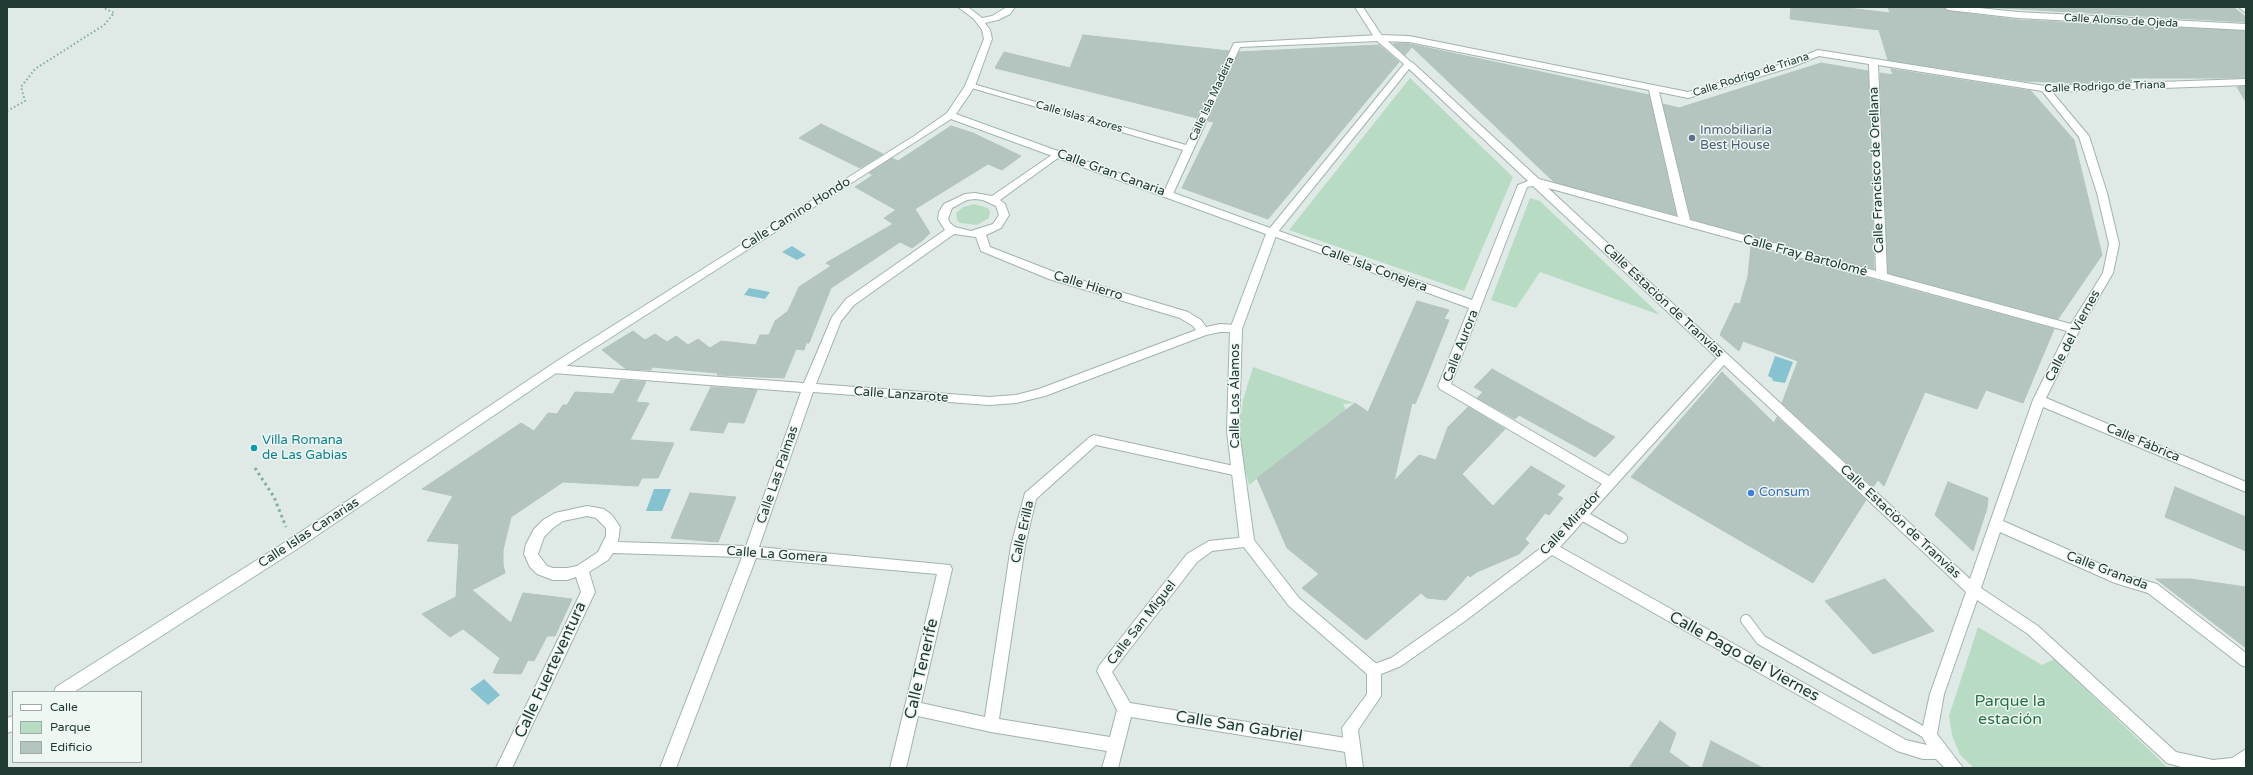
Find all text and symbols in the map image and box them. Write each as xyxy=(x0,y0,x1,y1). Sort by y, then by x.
street label: Calle Alonso de Ojeda xyxy=(2063,11,2179,31)
street label: Calle Rodrigo de Triana xyxy=(1691,50,1811,100)
street label: Calle Isla Madeira xyxy=(1187,55,1237,143)
street label: Calle Rodrigo de Triana xyxy=(2044,78,2166,96)
street label: Calle Francisco de Orellana xyxy=(1866,87,1888,253)
street label: Calle Islas Azores xyxy=(1034,98,1124,136)
place label: Inmobiliaria Best House xyxy=(1700,123,1772,154)
marker: Inmobiliaria Best House xyxy=(1687,133,1697,143)
street label: Calle Gran Canaria xyxy=(1055,146,1167,200)
street label: Calle Camino Hondo xyxy=(739,174,853,254)
street label: Calle Fray Bartolomé xyxy=(1741,232,1869,280)
street label: Calle Estación de Tranvías xyxy=(1599,241,1727,361)
street label: Calle Isla Conejera xyxy=(1319,242,1429,296)
street label: Calle Hierro xyxy=(1052,268,1124,304)
street label: Calle del Viernes xyxy=(2042,287,2104,385)
street label: Calle Aurora xyxy=(1440,308,1482,384)
street label: Calle Los Álamos xyxy=(1228,344,1244,448)
street label: Calle Lanzarote xyxy=(853,384,949,406)
street label: Calle Fábrica xyxy=(2104,420,2182,466)
street label: Calle Las Palmas xyxy=(754,424,802,526)
place label: Villa Romana de Las Gabias xyxy=(262,433,347,464)
marker: Villa Romana de Las Gabias xyxy=(249,443,259,453)
street label: Calle Estación de Tranvías xyxy=(1836,462,1964,582)
place label: Consum xyxy=(1759,485,1810,501)
street label: Calle Mirador xyxy=(1537,487,1605,559)
marker: Consum xyxy=(1746,488,1756,498)
street label: Calle Islas Canarias xyxy=(256,495,362,571)
street label: Calle Erilla xyxy=(1008,499,1038,565)
street label: Calle La Gomera xyxy=(726,544,828,566)
street label: Calle Granada xyxy=(2064,548,2150,594)
street label: Calle San Miguel xyxy=(1104,578,1180,668)
street label: Calle Fuerteventura xyxy=(511,599,591,741)
street label: Calle Pago del Viernes xyxy=(1666,608,1822,706)
street label: Calle Tenerife xyxy=(901,617,943,721)
legend xyxy=(12,691,142,763)
park label: Parque la estación xyxy=(1974,692,2046,730)
text: Calle xyxy=(50,700,78,714)
street label: Calle San Gabriel xyxy=(1174,707,1304,747)
text: Parque xyxy=(50,720,91,734)
text: Edificio xyxy=(50,740,92,754)

